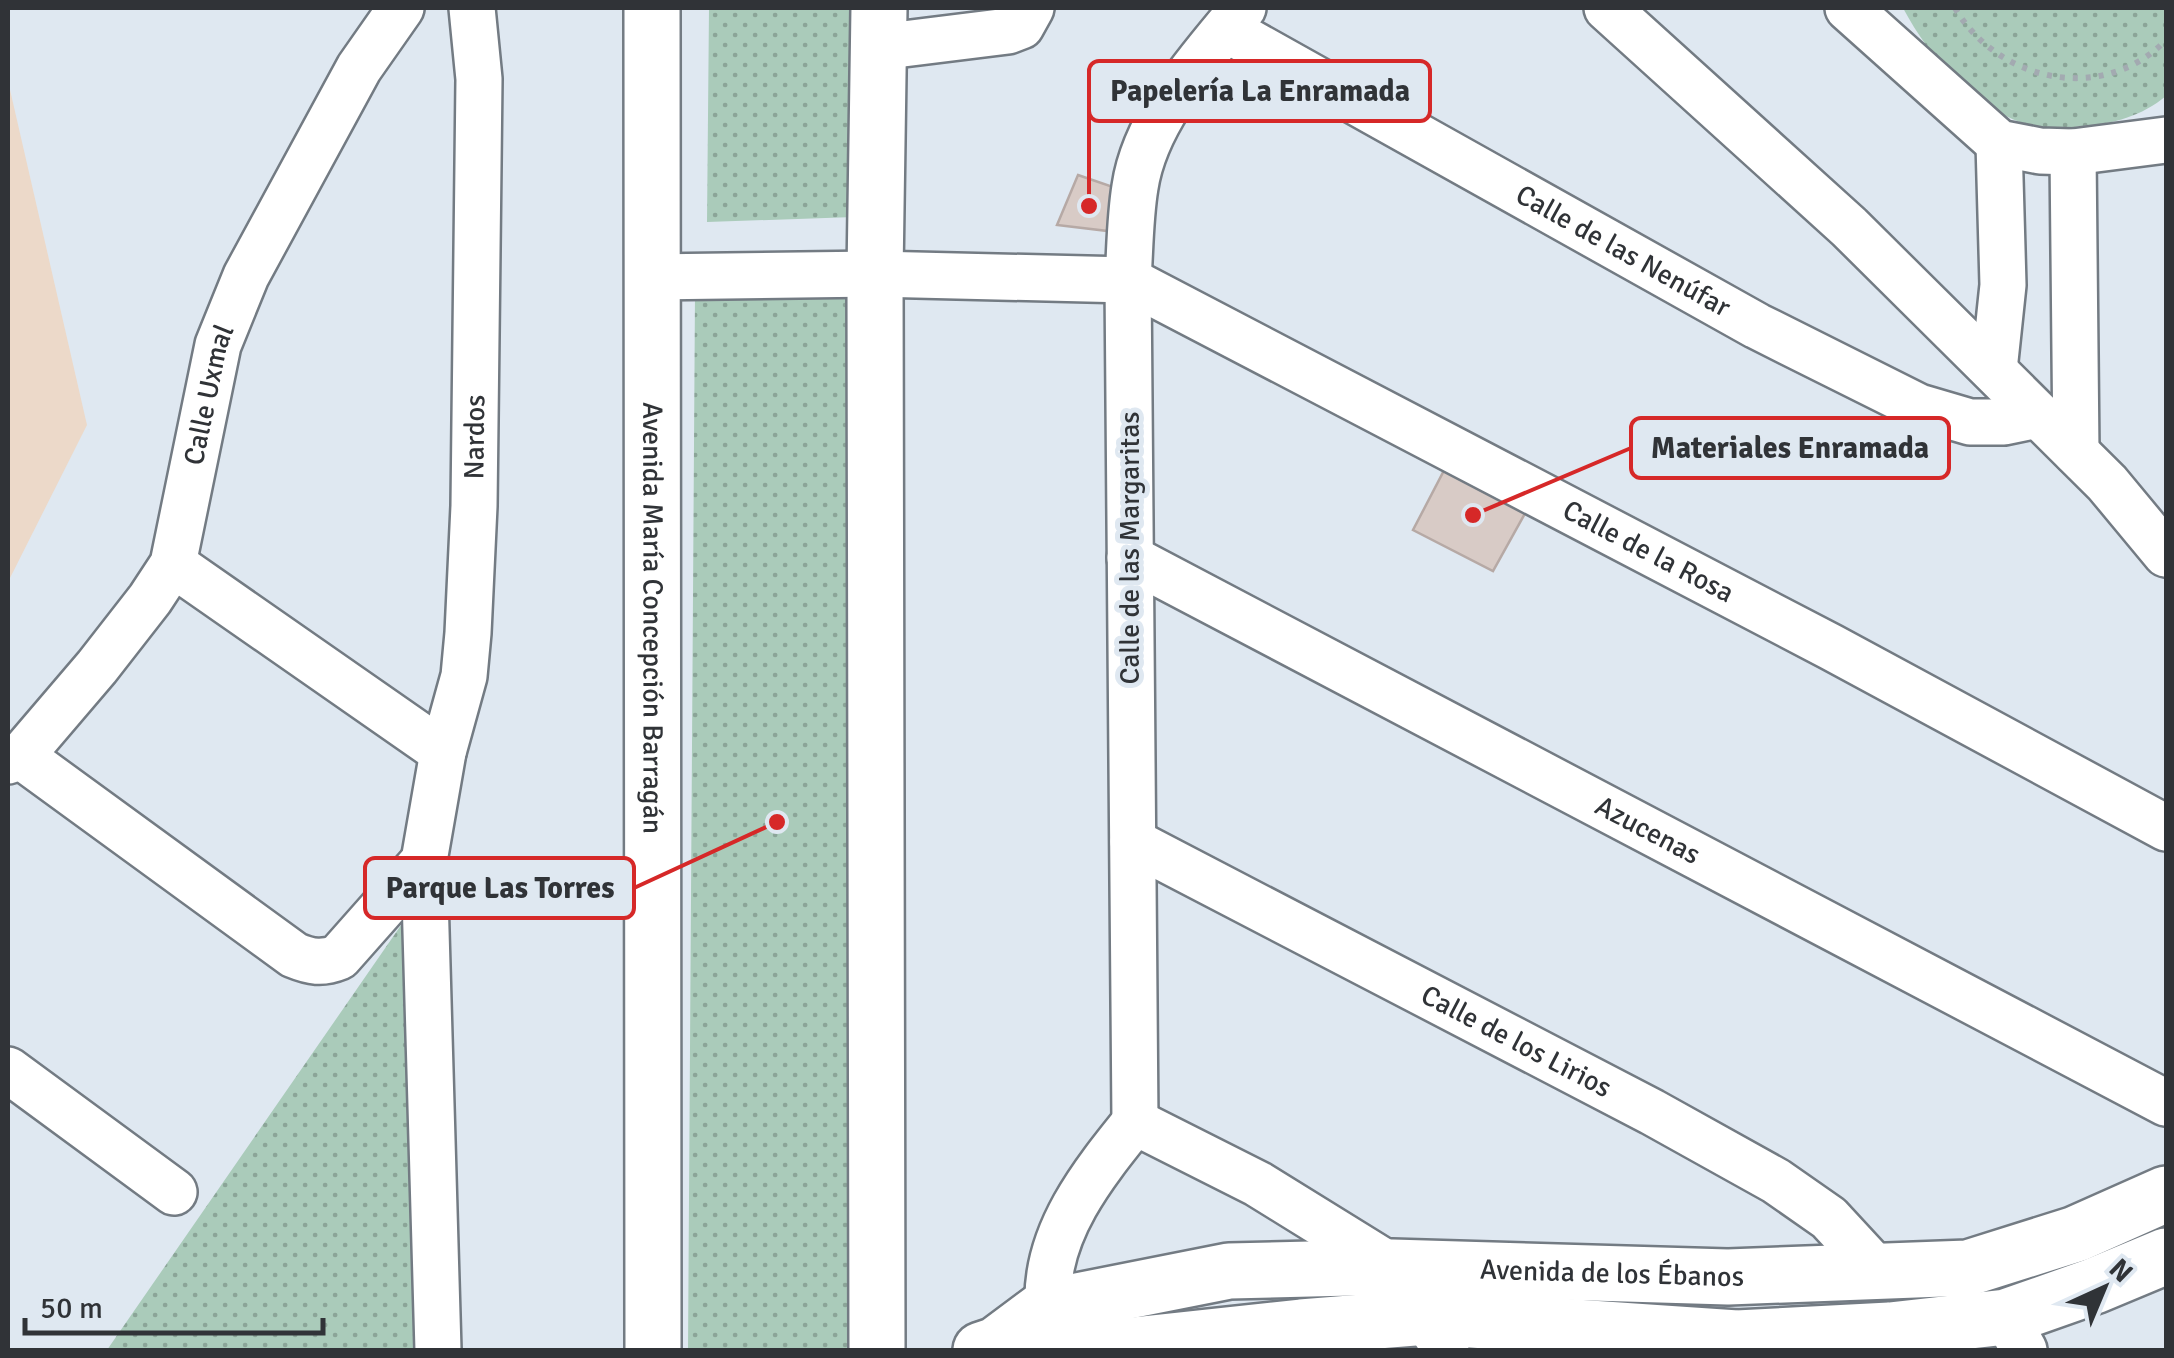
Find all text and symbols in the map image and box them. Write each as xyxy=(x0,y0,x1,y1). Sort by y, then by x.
callout: Papelería La Enramada xyxy=(1089,61,1430,121)
text: Papelería La Enramada xyxy=(1110,73,1410,110)
street label: Calle de las Nenúfar xyxy=(1510,178,1737,325)
street label: Calle Uxmal xyxy=(177,319,242,468)
street label: Nardos xyxy=(457,394,492,480)
street label: Avenida María Concepción Barragán xyxy=(635,402,670,834)
street label: Calle de las Margaritas xyxy=(1113,411,1147,685)
callout: Materiales Enramada xyxy=(1631,418,1949,478)
text: Materiales Enramada xyxy=(1651,430,1929,467)
street label: Calle de la Rosa xyxy=(1557,493,1740,610)
street label: Azucenas xyxy=(1590,789,1706,872)
callout: Parque Las Torres xyxy=(365,858,634,918)
text: Parque Las Torres xyxy=(386,870,614,907)
street label: Calle de los Lirios xyxy=(1415,978,1617,1105)
north arrow xyxy=(2054,1238,2154,1338)
text: N xyxy=(2102,1252,2139,1290)
street label: Avenida de los Ébanos xyxy=(1479,1253,1745,1294)
scale bar xyxy=(25,1273,322,1335)
text: 50 m xyxy=(40,1290,103,1327)

